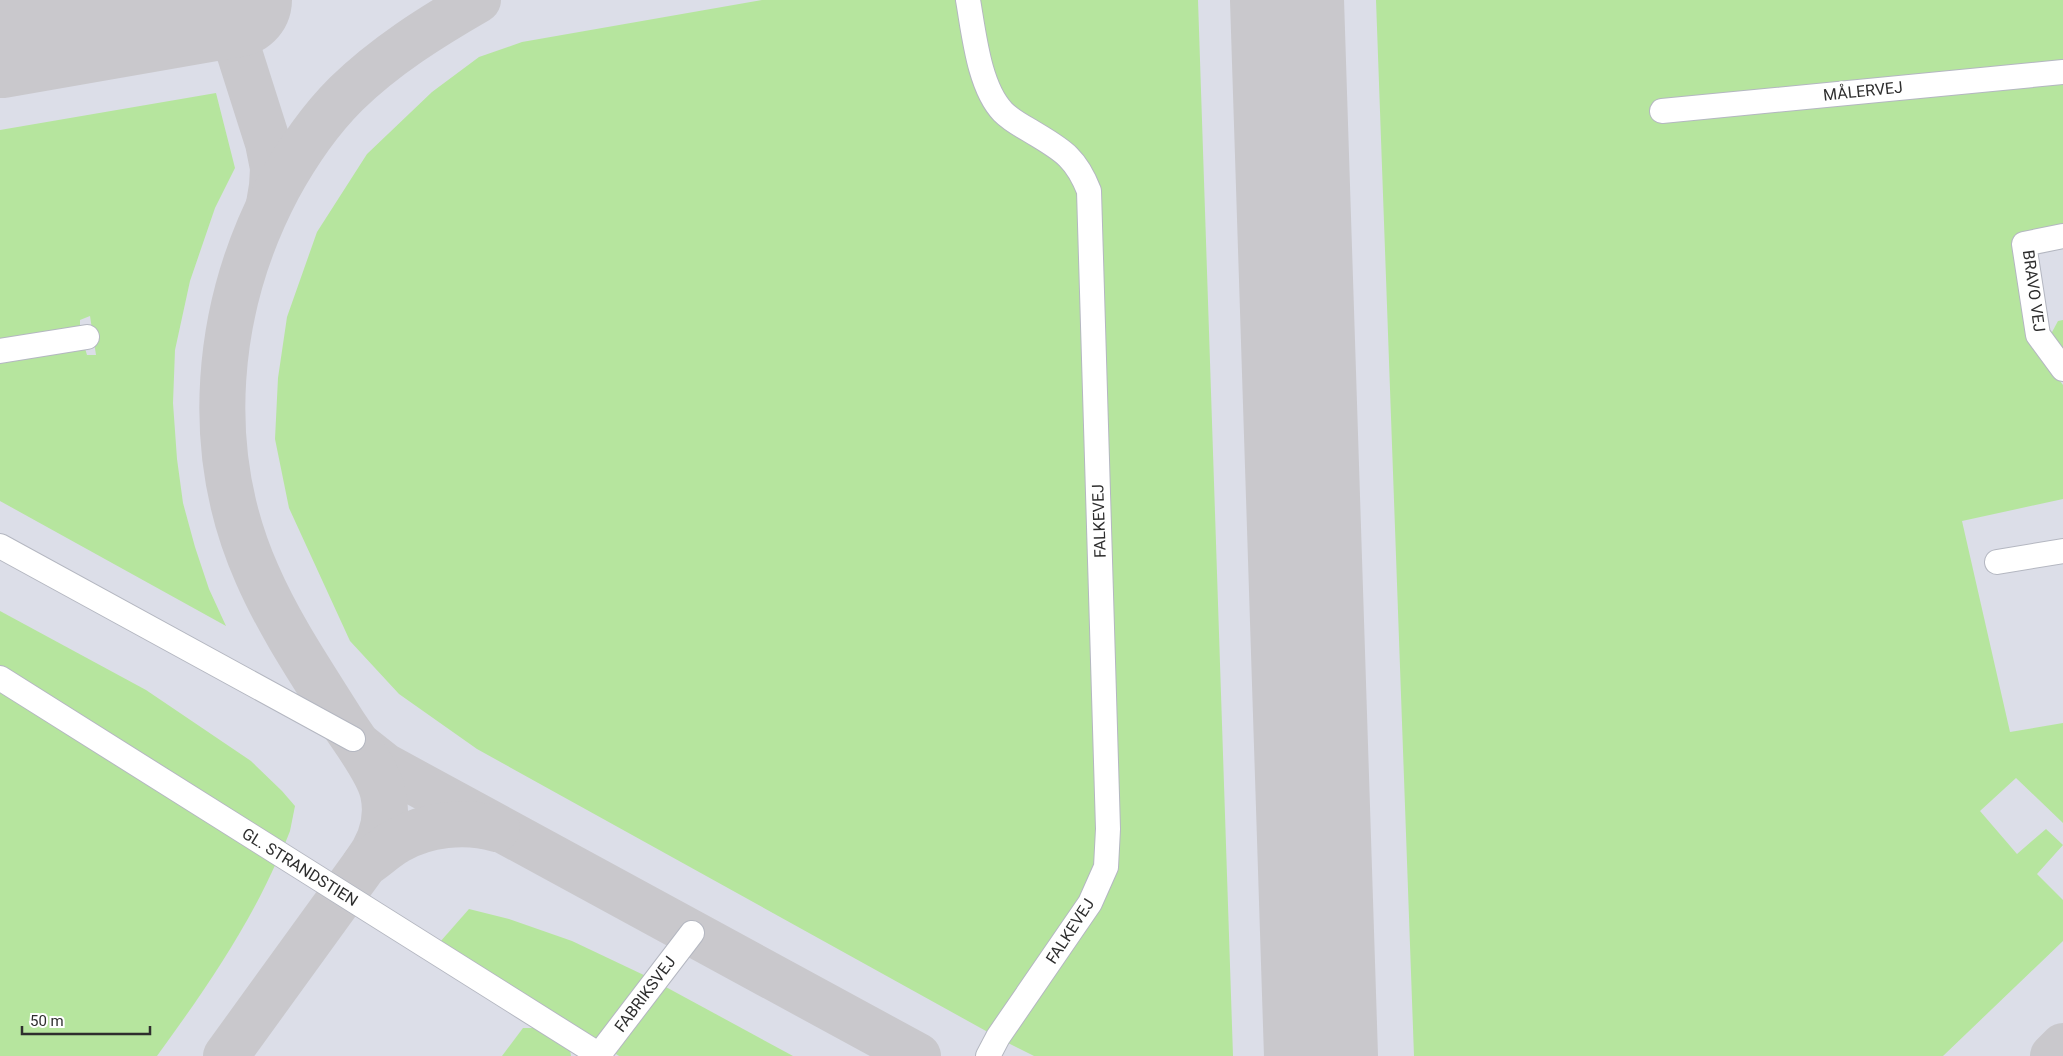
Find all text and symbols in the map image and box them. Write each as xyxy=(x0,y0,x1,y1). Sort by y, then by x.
street label: MÅLERVEJ xyxy=(1822,76,1904,105)
street label: BRAVO VEJ xyxy=(2019,249,2049,333)
street label: FALKEVEJ xyxy=(1088,484,1110,558)
street label: GL. STRANDSTIEN xyxy=(239,824,361,910)
street label: FALKEVEJ xyxy=(1042,895,1098,967)
street label: FABRIKSVEJ xyxy=(610,952,680,1036)
scale bar xyxy=(22,1004,150,1036)
text: 50 m xyxy=(30,1012,64,1030)

